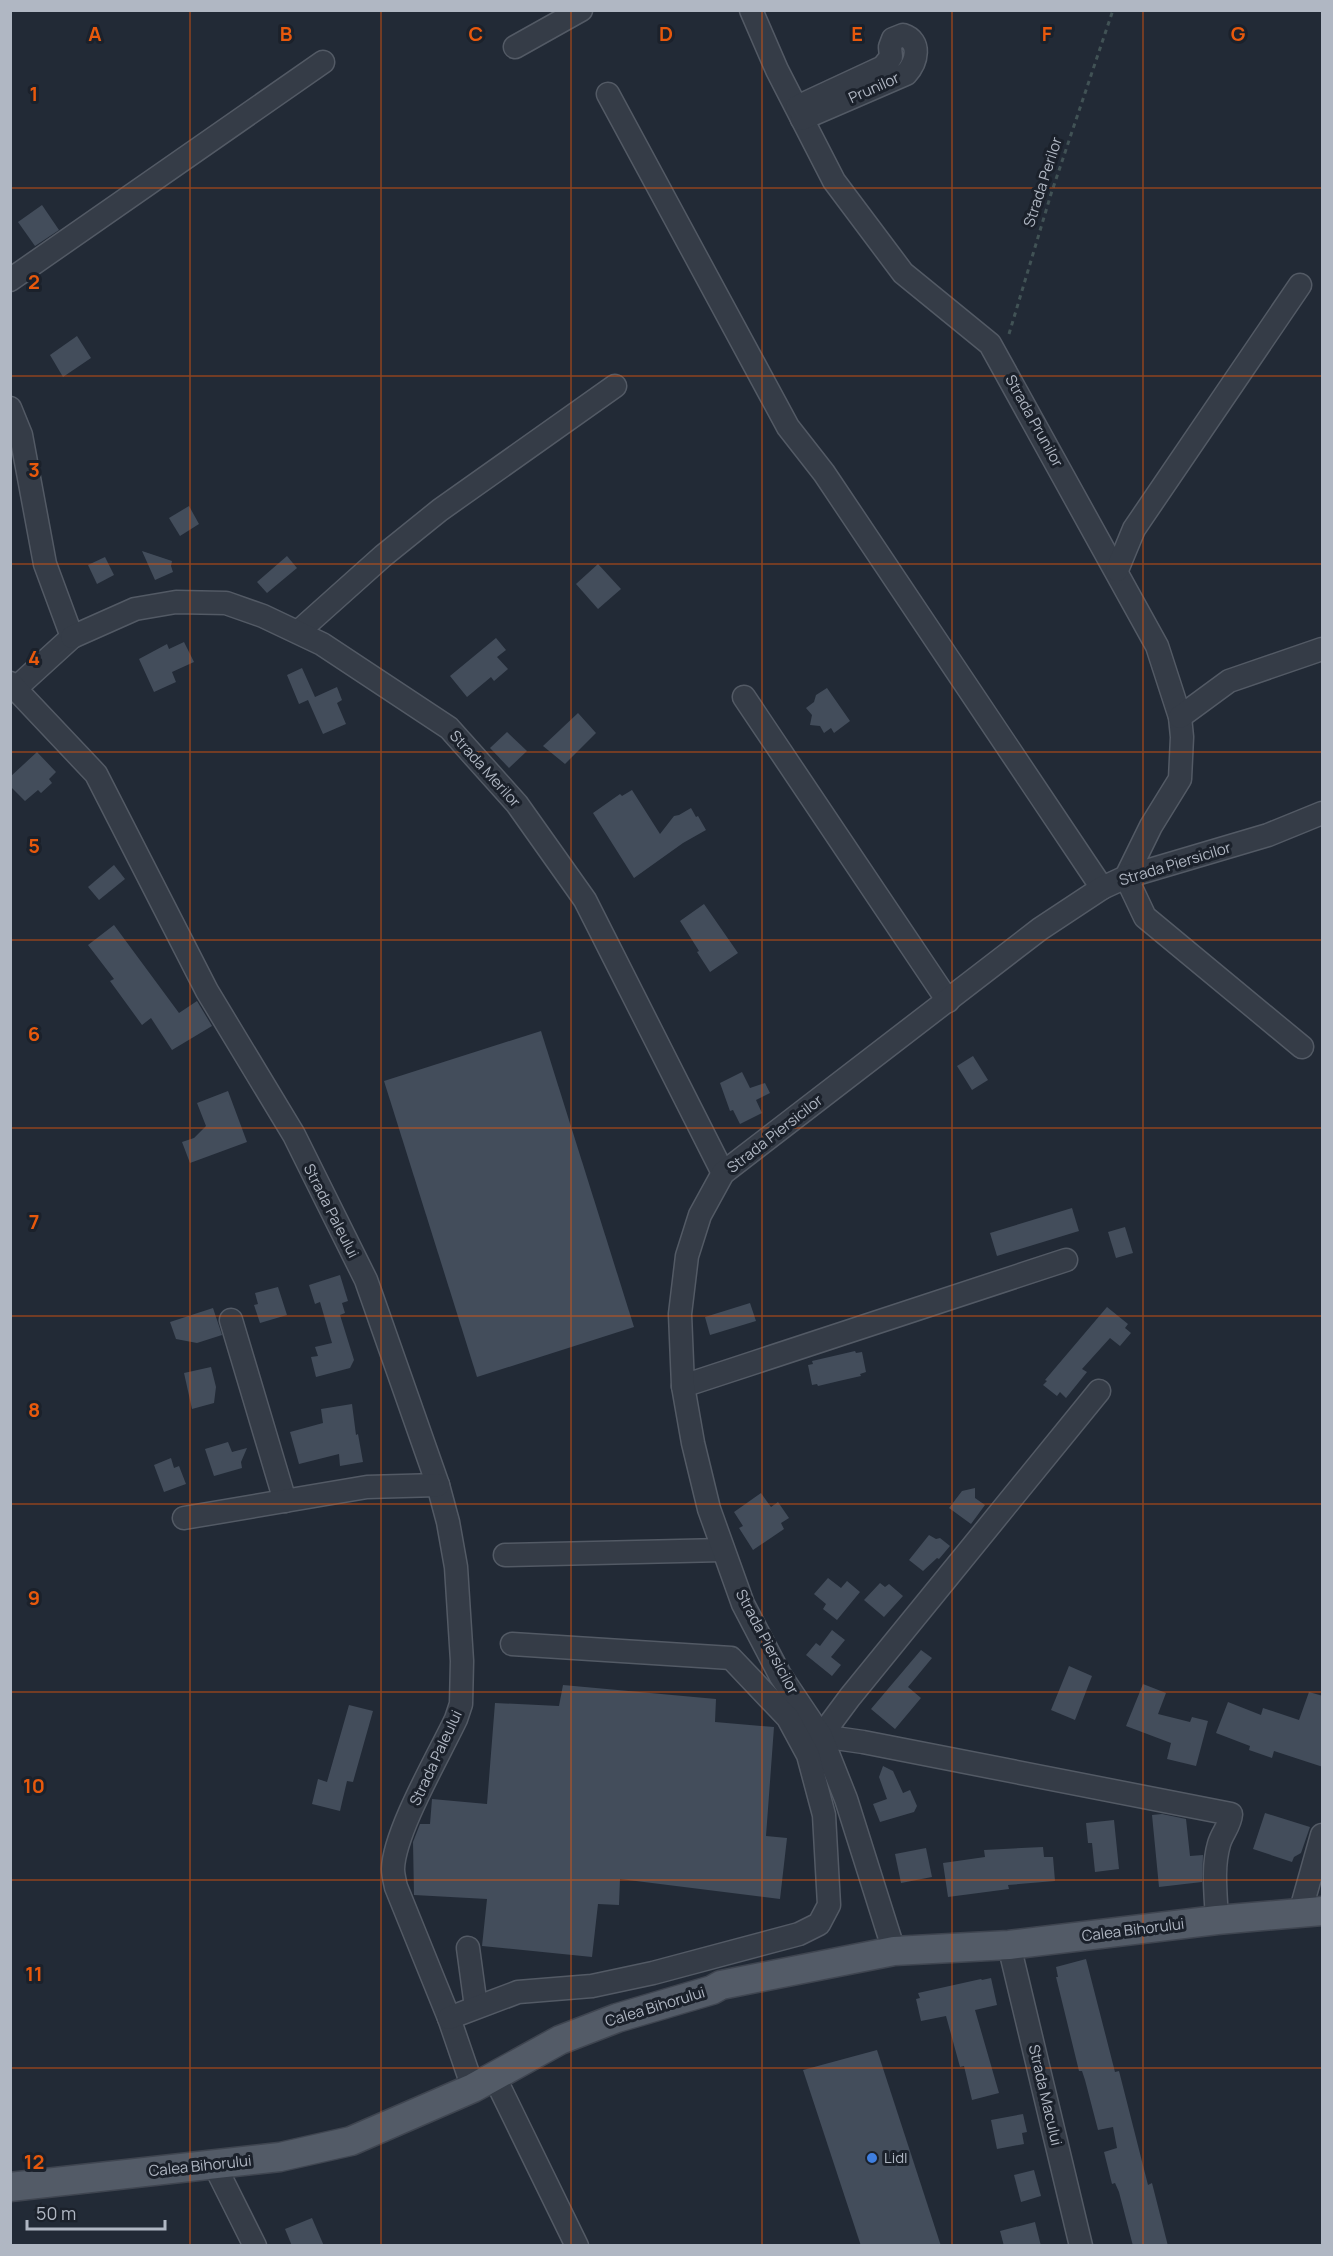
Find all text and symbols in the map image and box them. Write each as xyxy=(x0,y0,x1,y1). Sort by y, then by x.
text: A xyxy=(88,20,102,47)
text: B xyxy=(280,20,293,47)
text: C xyxy=(469,20,483,47)
text: D xyxy=(659,20,673,47)
text: E xyxy=(851,20,863,47)
text: F xyxy=(1042,20,1053,47)
text: G xyxy=(1231,20,1246,47)
street label: Prunilor xyxy=(845,67,903,108)
text: 1 xyxy=(30,80,38,107)
street label: Strada Perilor xyxy=(1018,134,1067,230)
text: 2 xyxy=(28,268,40,295)
street label: Strada Prunilor xyxy=(1000,371,1069,471)
text: 3 xyxy=(28,456,40,483)
text: 4 xyxy=(28,644,40,671)
street label: Strada Merilor xyxy=(445,726,526,812)
text: 5 xyxy=(28,832,40,859)
street label: Strada Piersicilor xyxy=(1116,836,1234,891)
text: 6 xyxy=(28,1020,40,1047)
street label: Strada Piersicilor xyxy=(722,1089,827,1178)
street label: Strada Paleului xyxy=(299,1160,364,1261)
text: 7 xyxy=(29,1208,39,1235)
text: 8 xyxy=(28,1396,40,1423)
text: 9 xyxy=(28,1584,40,1611)
street label: Strada Piersicilor xyxy=(731,1586,804,1698)
street label: Strada Paleului xyxy=(404,1707,467,1809)
text: 10 xyxy=(23,1772,45,1799)
street label: Calea Bihorului xyxy=(1080,1913,1185,1946)
text: 11 xyxy=(25,1960,43,1987)
street label: Calea Bihorului xyxy=(602,1981,707,2032)
street label: Strada Macului xyxy=(1024,2042,1067,2147)
place label: Lidl xyxy=(884,2147,908,2168)
text: 12 xyxy=(24,2148,44,2175)
street label: Calea Bihorului xyxy=(148,2150,252,2181)
marker: Lidl xyxy=(865,2151,879,2165)
scale bar xyxy=(27,2193,165,2231)
text: 50 m xyxy=(36,2201,76,2225)

